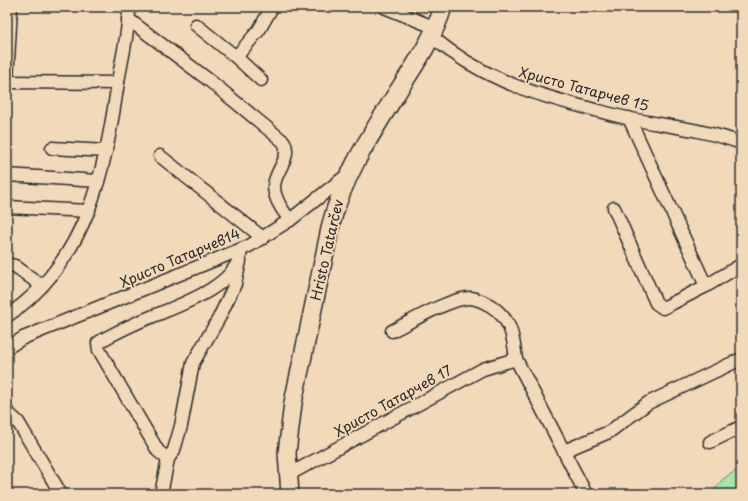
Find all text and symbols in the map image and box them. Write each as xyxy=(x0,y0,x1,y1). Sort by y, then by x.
street label: Христо Татарчев 15 xyxy=(517,61,651,116)
street label: Hristo Tatarčev xyxy=(305,197,348,303)
street label: Христо Татарчев14 xyxy=(116,223,243,292)
street label: Христо Татарчев 17 xyxy=(330,359,456,442)

